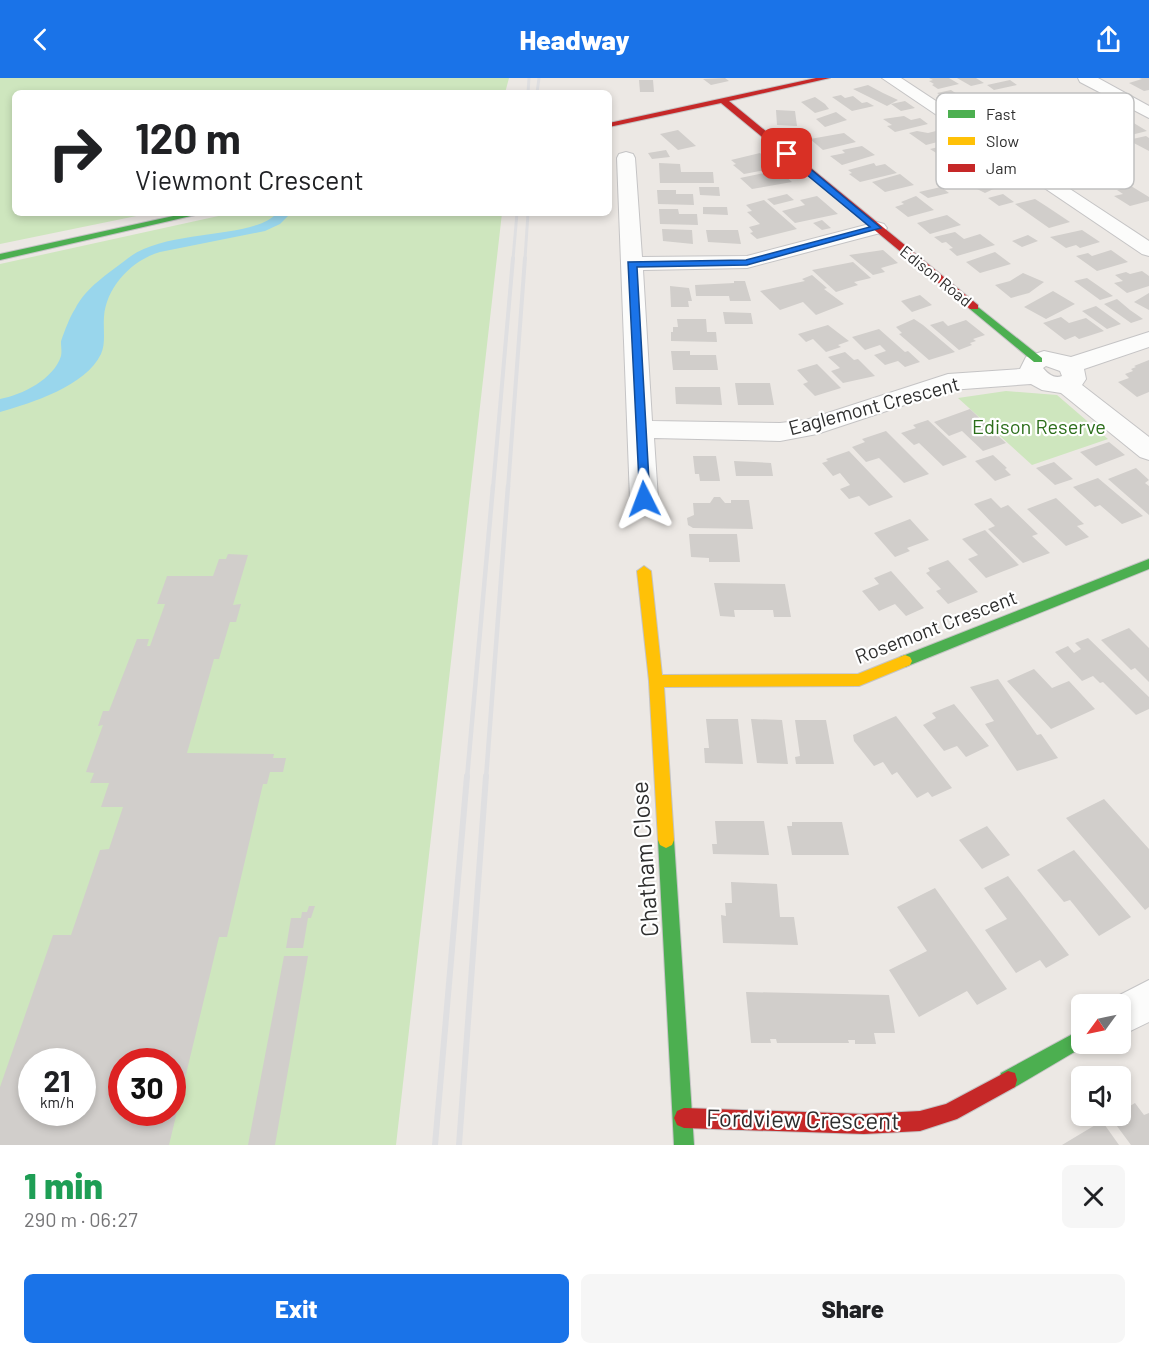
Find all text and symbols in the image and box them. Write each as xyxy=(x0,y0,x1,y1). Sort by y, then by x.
icon: back xyxy=(24,23,57,56)
text: Headway xyxy=(519,23,630,55)
icon: share xyxy=(1092,23,1125,56)
legend xyxy=(936,93,1134,189)
text: Fast xyxy=(986,104,1016,123)
text: 120 m xyxy=(135,112,241,162)
icon: right xyxy=(36,114,114,192)
pin xyxy=(761,128,812,179)
text: Slow xyxy=(986,131,1019,150)
icon: arrive xyxy=(770,137,803,170)
text: Jam xyxy=(986,158,1017,177)
text: Viewmont Crescent xyxy=(135,163,364,195)
street label: Edison Road xyxy=(897,241,976,310)
street label: Eaglemont Crescent xyxy=(786,371,962,439)
park label: Edison Reserve xyxy=(972,414,1106,438)
position arrow xyxy=(612,467,676,531)
street label: Rosemont Crescent xyxy=(851,584,1020,668)
street label: Chatham Close xyxy=(624,780,663,938)
north arrow xyxy=(1071,994,1131,1054)
map controls xyxy=(1071,994,1131,1126)
speed limit sign: 30 xyxy=(108,1048,186,1126)
text: 21 xyxy=(43,1062,71,1098)
button: sound xyxy=(1071,1066,1131,1126)
text: km/h xyxy=(40,1093,74,1111)
street label: Fordview Crescent xyxy=(706,1102,900,1135)
text: 1 min xyxy=(24,1163,103,1206)
button: close xyxy=(1062,1165,1125,1228)
text: 290 m · 06:27 xyxy=(24,1207,138,1231)
button: Exit xyxy=(24,1274,569,1343)
button: Share xyxy=(581,1274,1125,1343)

